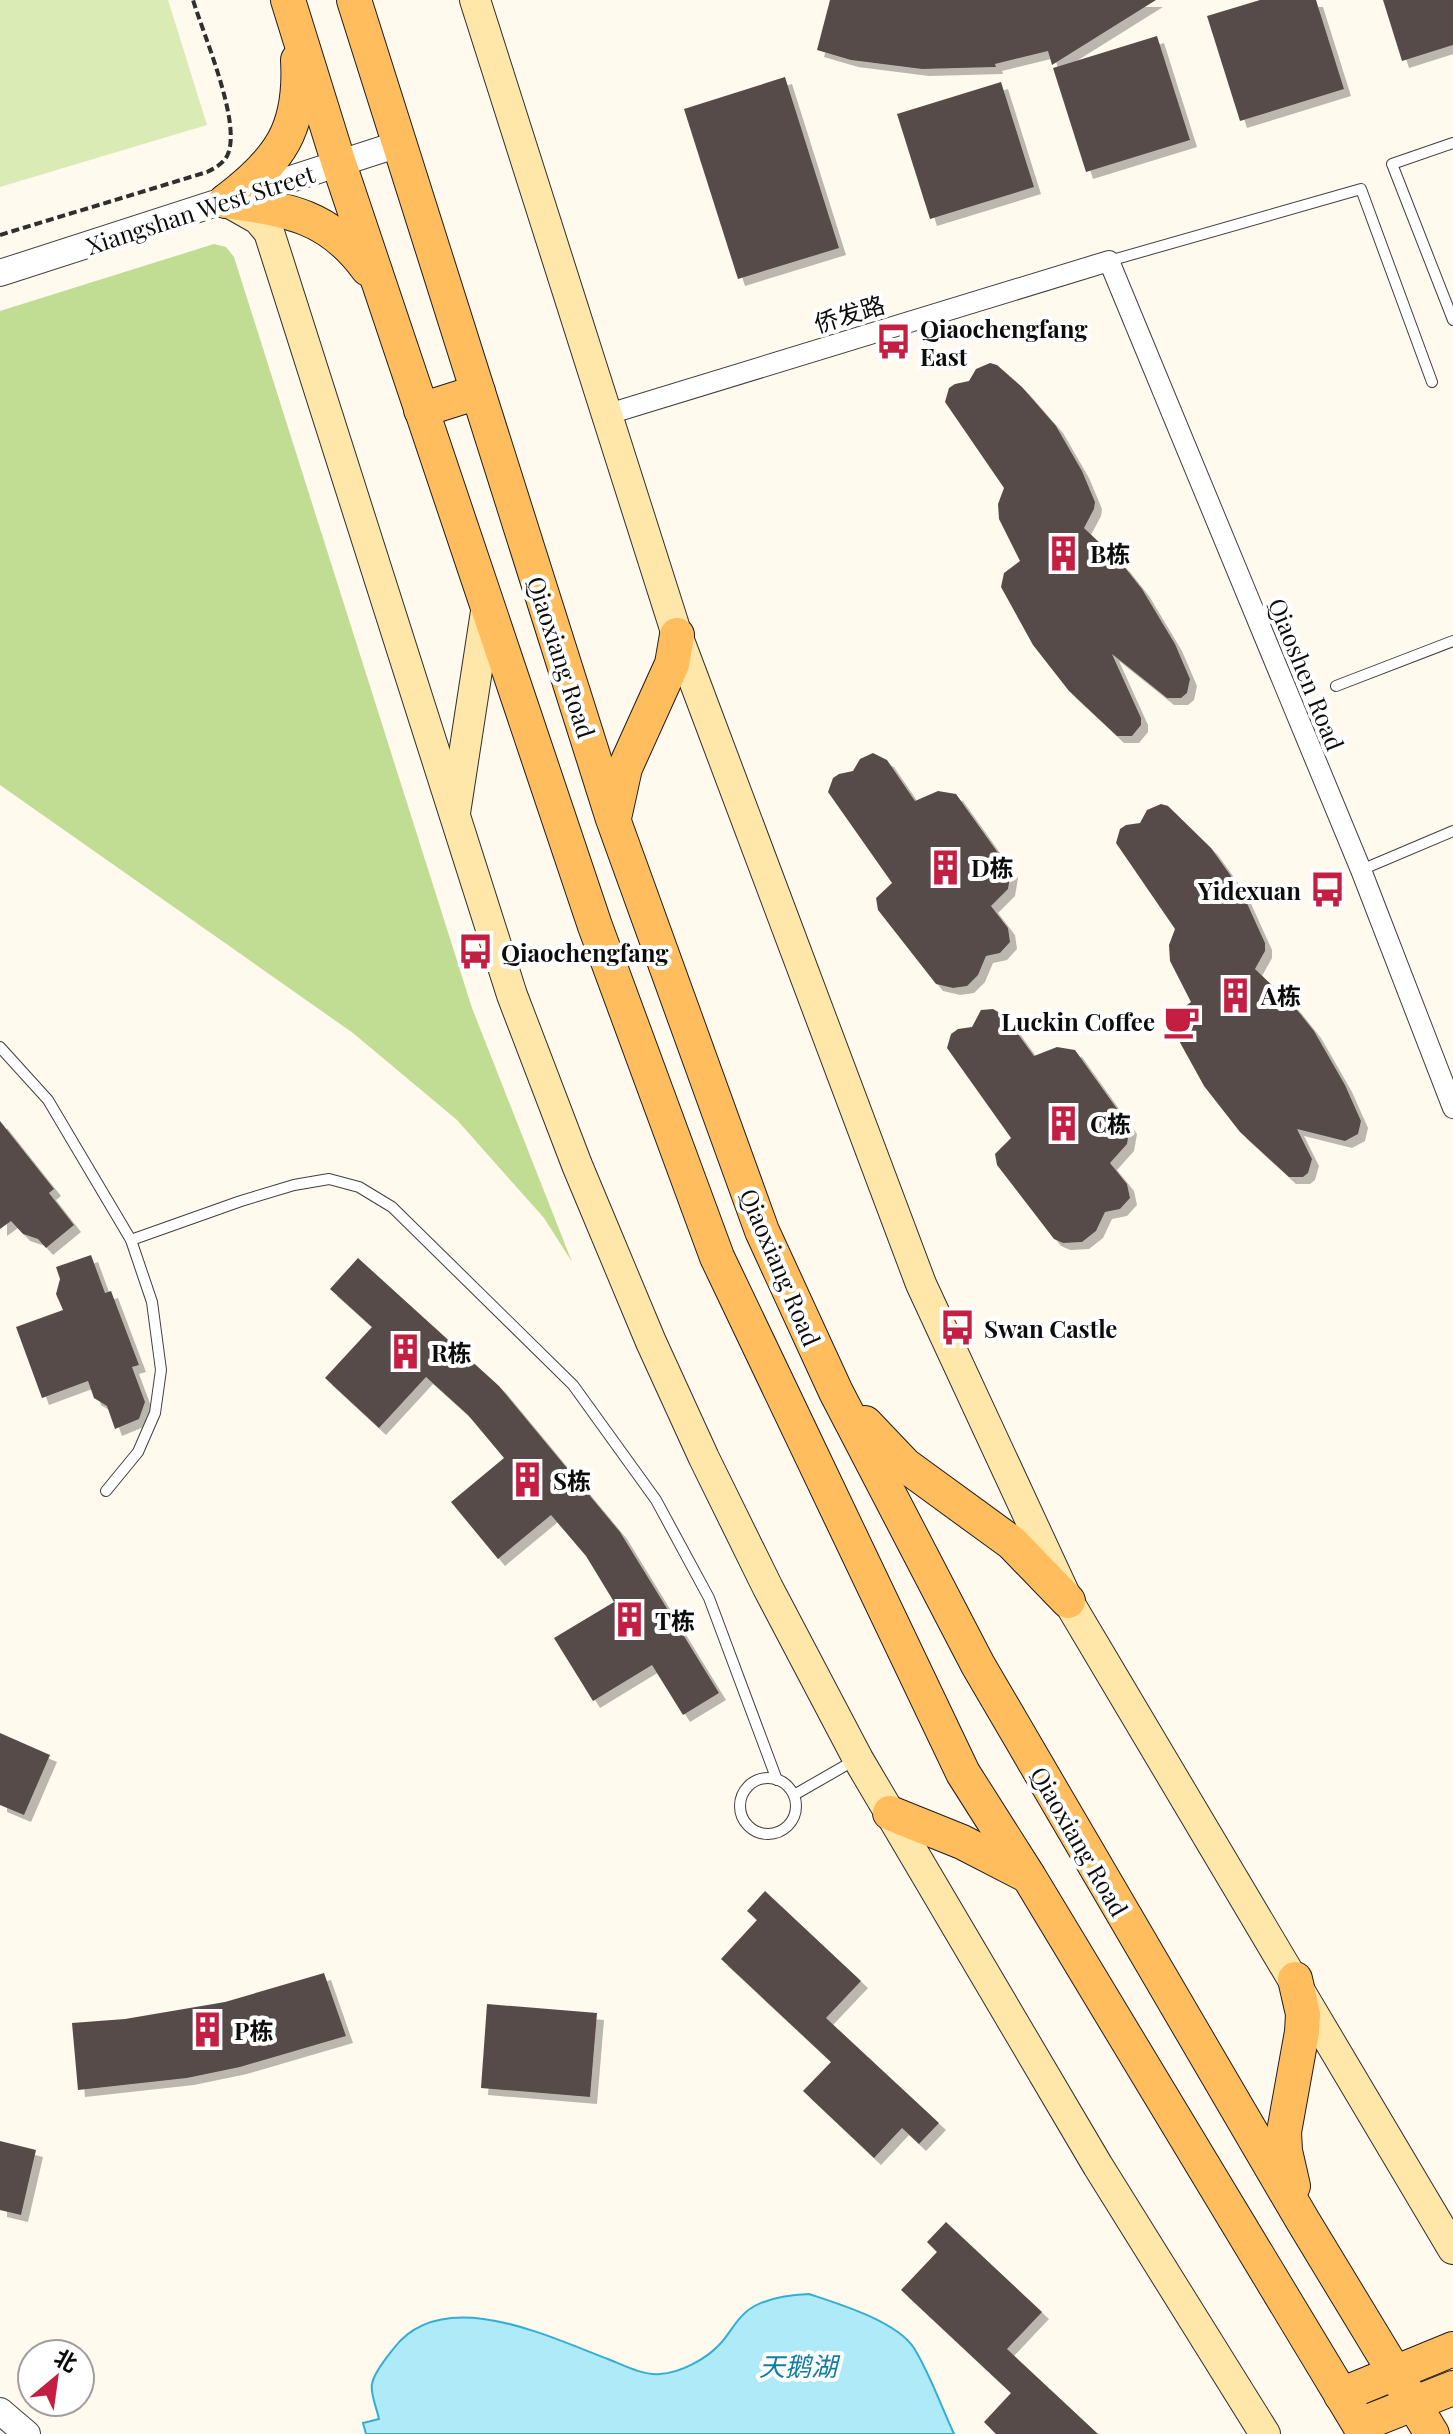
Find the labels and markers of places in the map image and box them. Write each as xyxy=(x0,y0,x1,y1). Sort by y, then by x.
place label: Qiaochengfang East xyxy=(920,312,1088,372)
bus stop icon: Qiaochengfang East xyxy=(875,323,913,361)
building icon: B栋 xyxy=(1045,534,1083,572)
place label: B栋 xyxy=(1090,537,1130,569)
building icon: D栋 xyxy=(926,848,964,886)
place label: D栋 xyxy=(971,851,1014,883)
bus stop icon: Yidexuan xyxy=(1308,871,1346,909)
place label: Yidexuan xyxy=(1197,874,1301,906)
bus stop icon: Qiaochengfang xyxy=(456,933,494,971)
place label: Qiaochengfang xyxy=(501,936,669,968)
building icon: A栋 xyxy=(1216,976,1254,1014)
place label: A栋 xyxy=(1260,979,1301,1011)
cafe icon: Luckin Coffee xyxy=(1162,1002,1200,1040)
place label: Luckin Coffee xyxy=(1001,1005,1155,1037)
building icon: C栋 xyxy=(1045,1104,1083,1142)
place label: C栋 xyxy=(1090,1107,1131,1139)
bus stop icon: Swan Castle xyxy=(939,1309,977,1347)
place label: Swan Castle xyxy=(984,1312,1117,1344)
building icon: R栋 xyxy=(386,1333,424,1371)
place label: R栋 xyxy=(431,1336,472,1368)
building icon: S栋 xyxy=(508,1461,546,1499)
place label: S栋 xyxy=(553,1464,591,1496)
building icon: T栋 xyxy=(610,1601,648,1639)
place label: T栋 xyxy=(655,1604,695,1636)
building icon: P栋 xyxy=(189,2011,227,2049)
place label: P栋 xyxy=(234,2014,273,2046)

